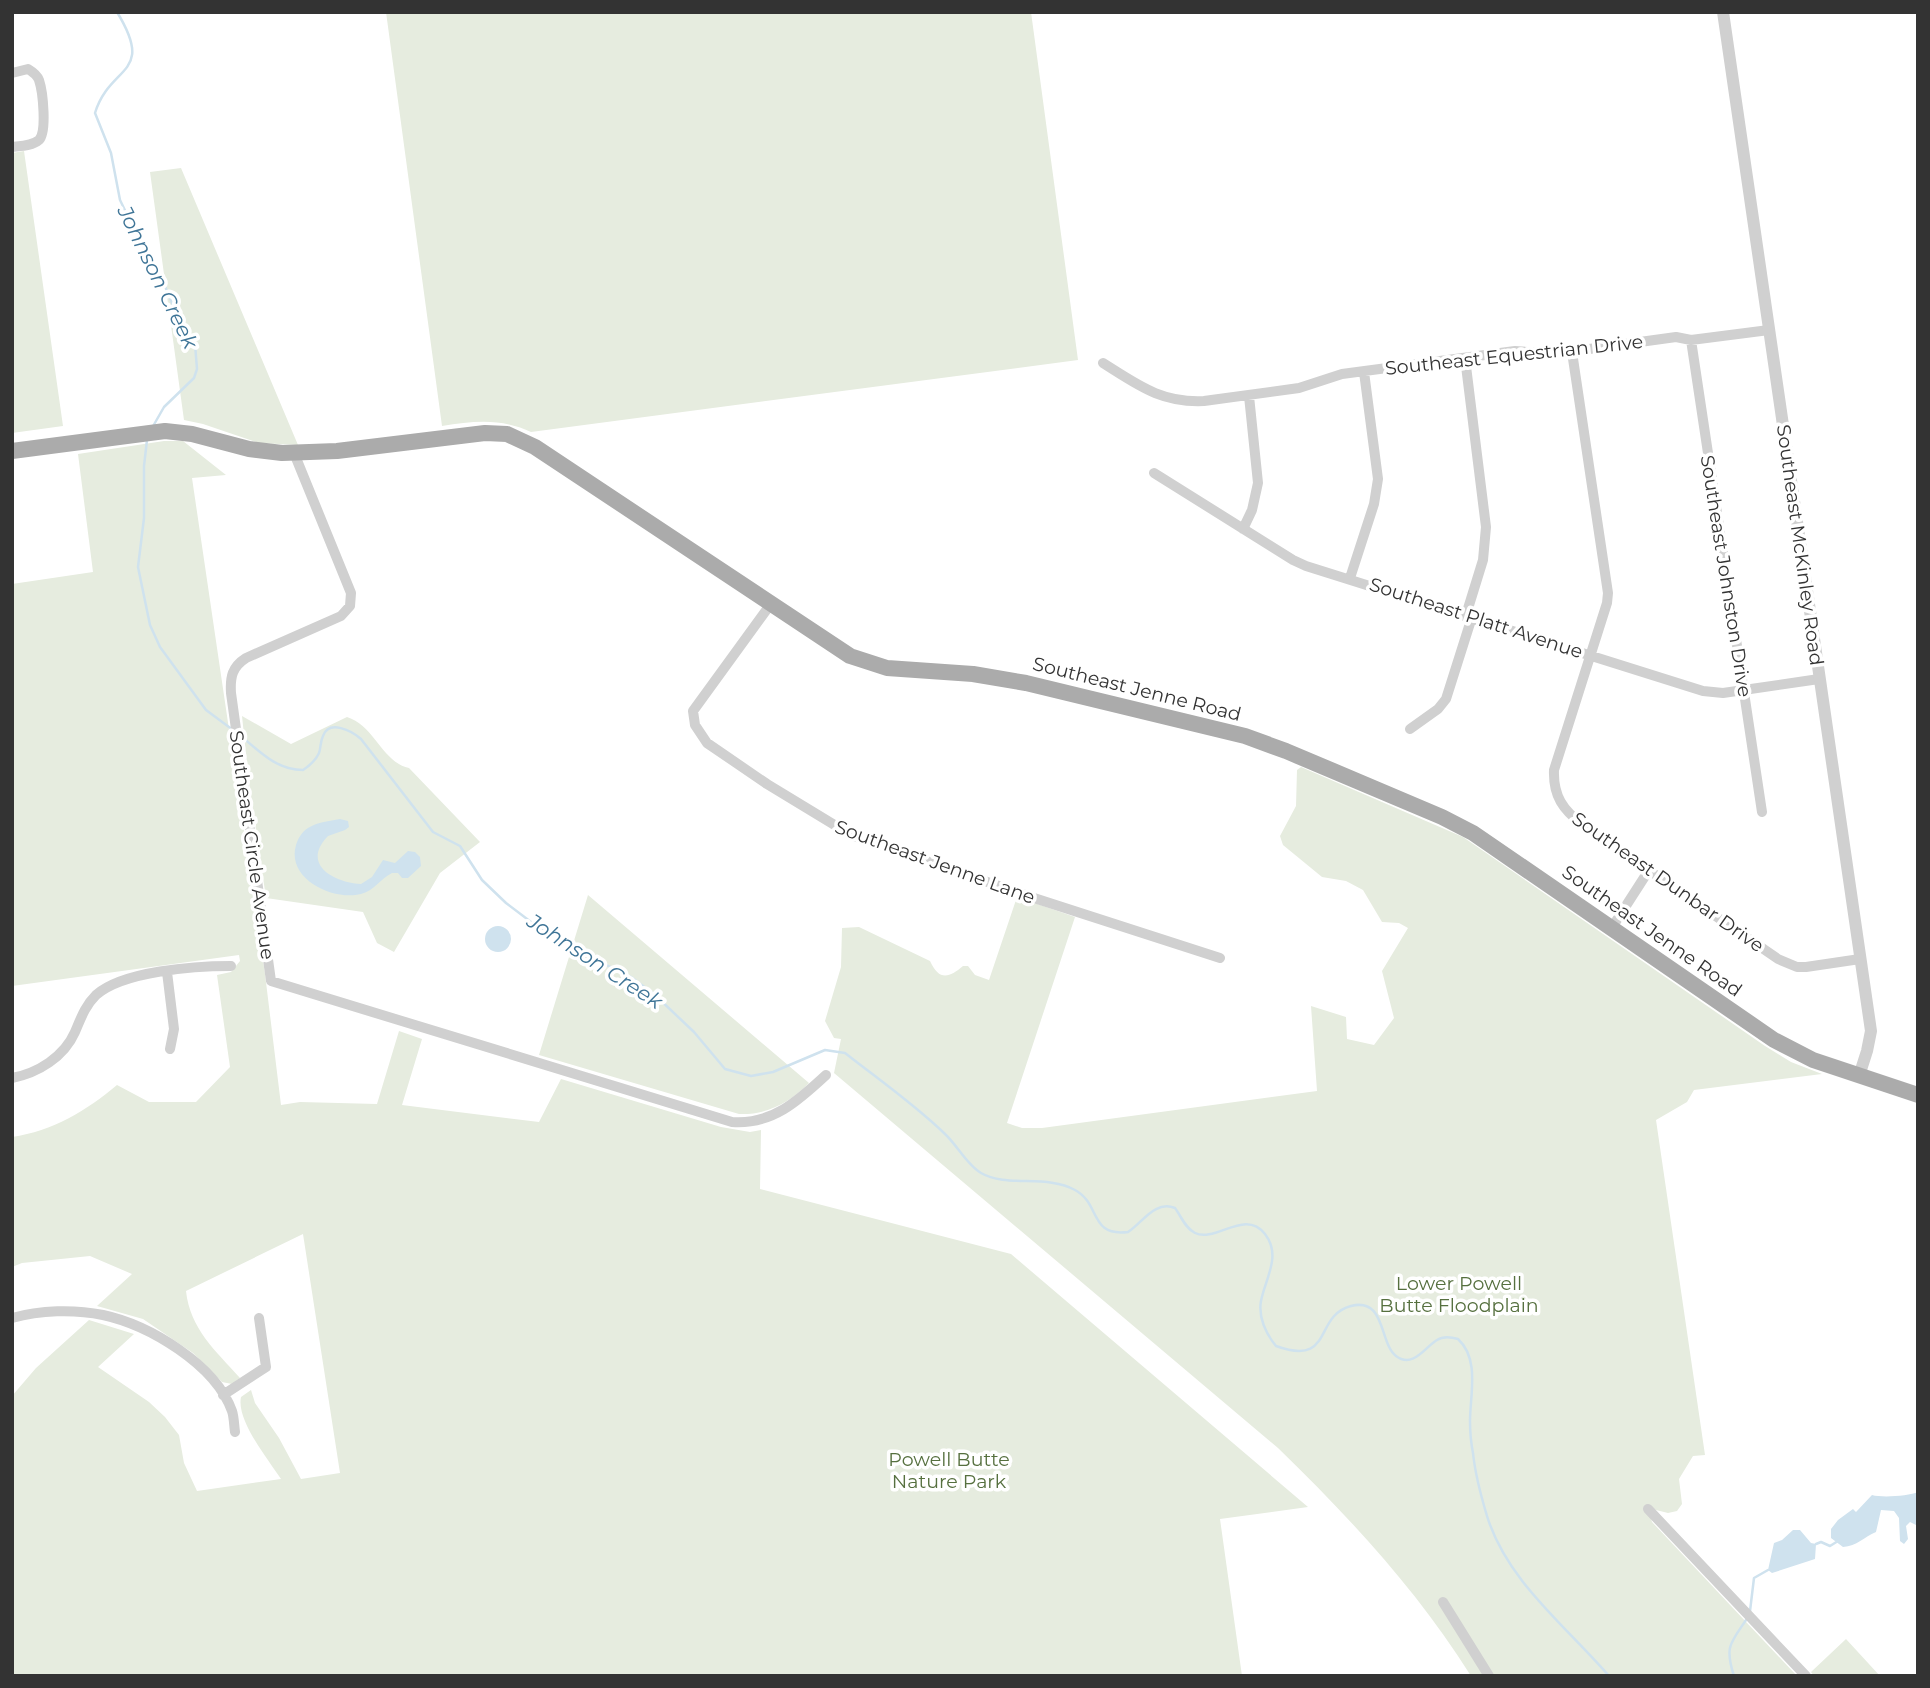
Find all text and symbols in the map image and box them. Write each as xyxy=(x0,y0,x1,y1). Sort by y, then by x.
water label: Johnson Creek xyxy=(112,200,204,354)
street label: Southeast Equestrian Drive xyxy=(1384,330,1644,380)
street label: Southeast McKinley Road xyxy=(1772,423,1828,667)
street label: Southeast Johnston Drive xyxy=(1696,453,1756,699)
street label: Southeast Platt Avenue xyxy=(1366,573,1586,663)
street label: Southeast Jenne Road xyxy=(1030,652,1244,726)
street label: Southeast Circle Avenue xyxy=(225,729,279,961)
street label: Southeast Dunbar Drive xyxy=(1568,807,1768,957)
street label: Southeast Jenne Lane xyxy=(832,815,1038,909)
street label: Southeast Jenne Road xyxy=(1558,860,1746,1002)
water label: Johnson Creek xyxy=(522,907,669,1015)
park label: Lower Powell Butte Floodplain xyxy=(1379,1272,1539,1317)
park label: Powell Butte Nature Park xyxy=(888,1448,1010,1493)

